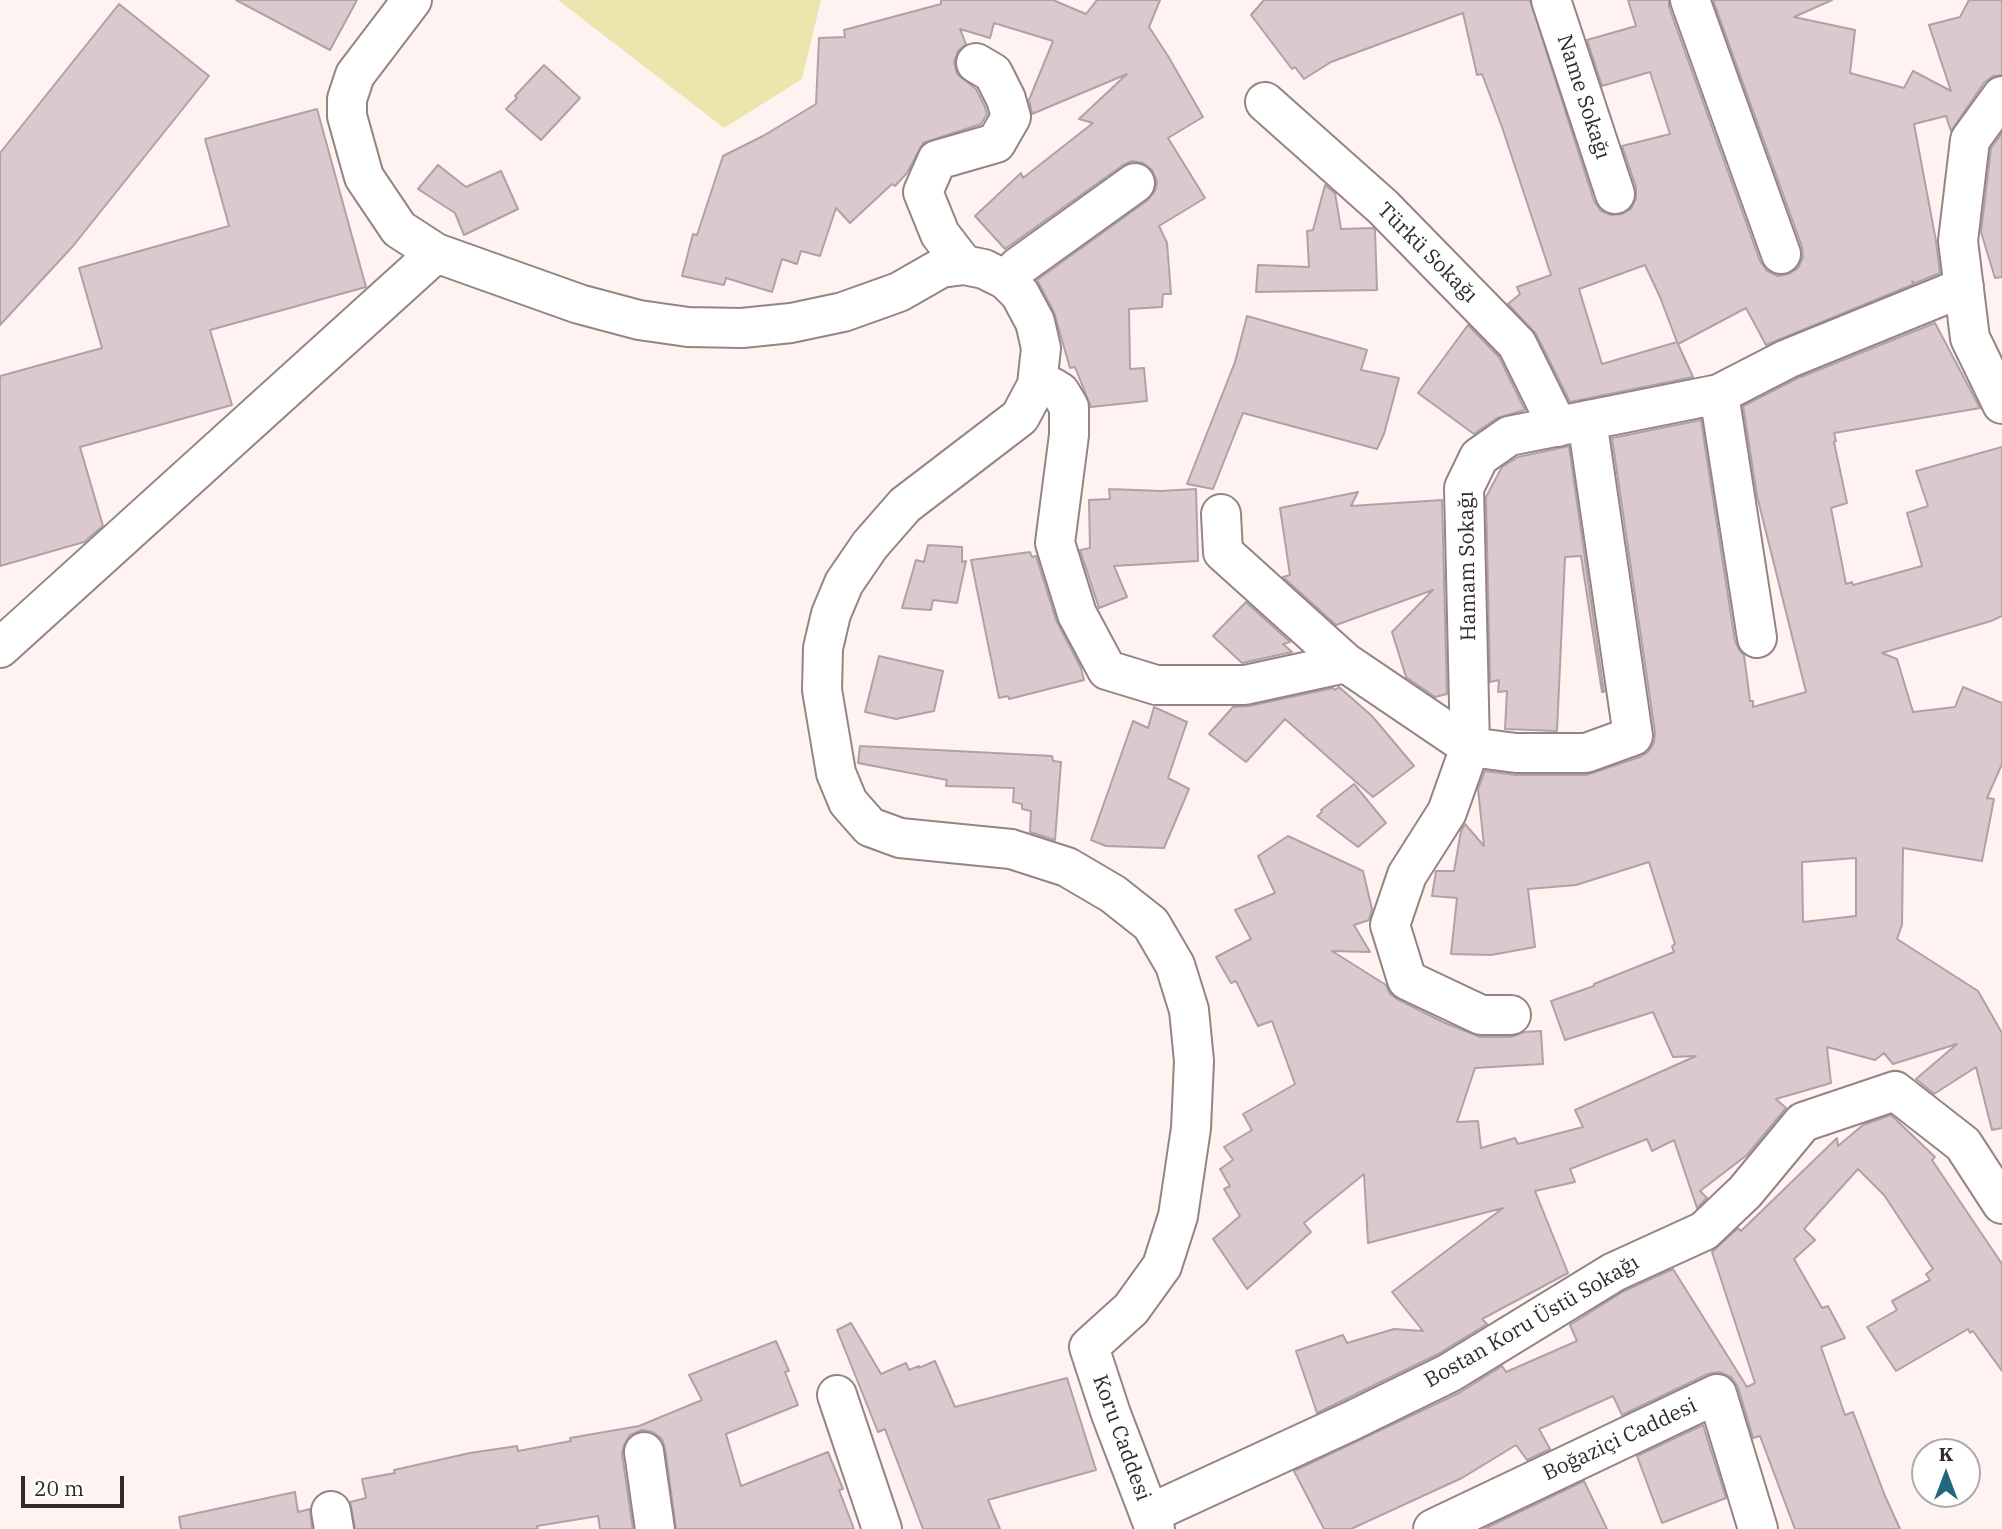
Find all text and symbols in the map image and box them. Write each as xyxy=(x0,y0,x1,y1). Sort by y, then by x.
street label: Name Sokağı xyxy=(1551,31,1615,163)
street label: Türkü Sokağı xyxy=(1372,198,1482,308)
street label: Hamam Sokağı xyxy=(1454,491,1482,641)
street label: Bostan Koru Üstü Sokağı xyxy=(1420,1250,1644,1394)
street label: Koru Caddesi xyxy=(1087,1372,1155,1504)
street label: Boğaziçi Caddesi xyxy=(1539,1393,1701,1487)
north arrow xyxy=(1911,1438,1981,1508)
text: K xyxy=(1939,1442,1953,1466)
scale bar xyxy=(24,1462,128,1506)
text: 20 m xyxy=(34,1474,84,1502)

